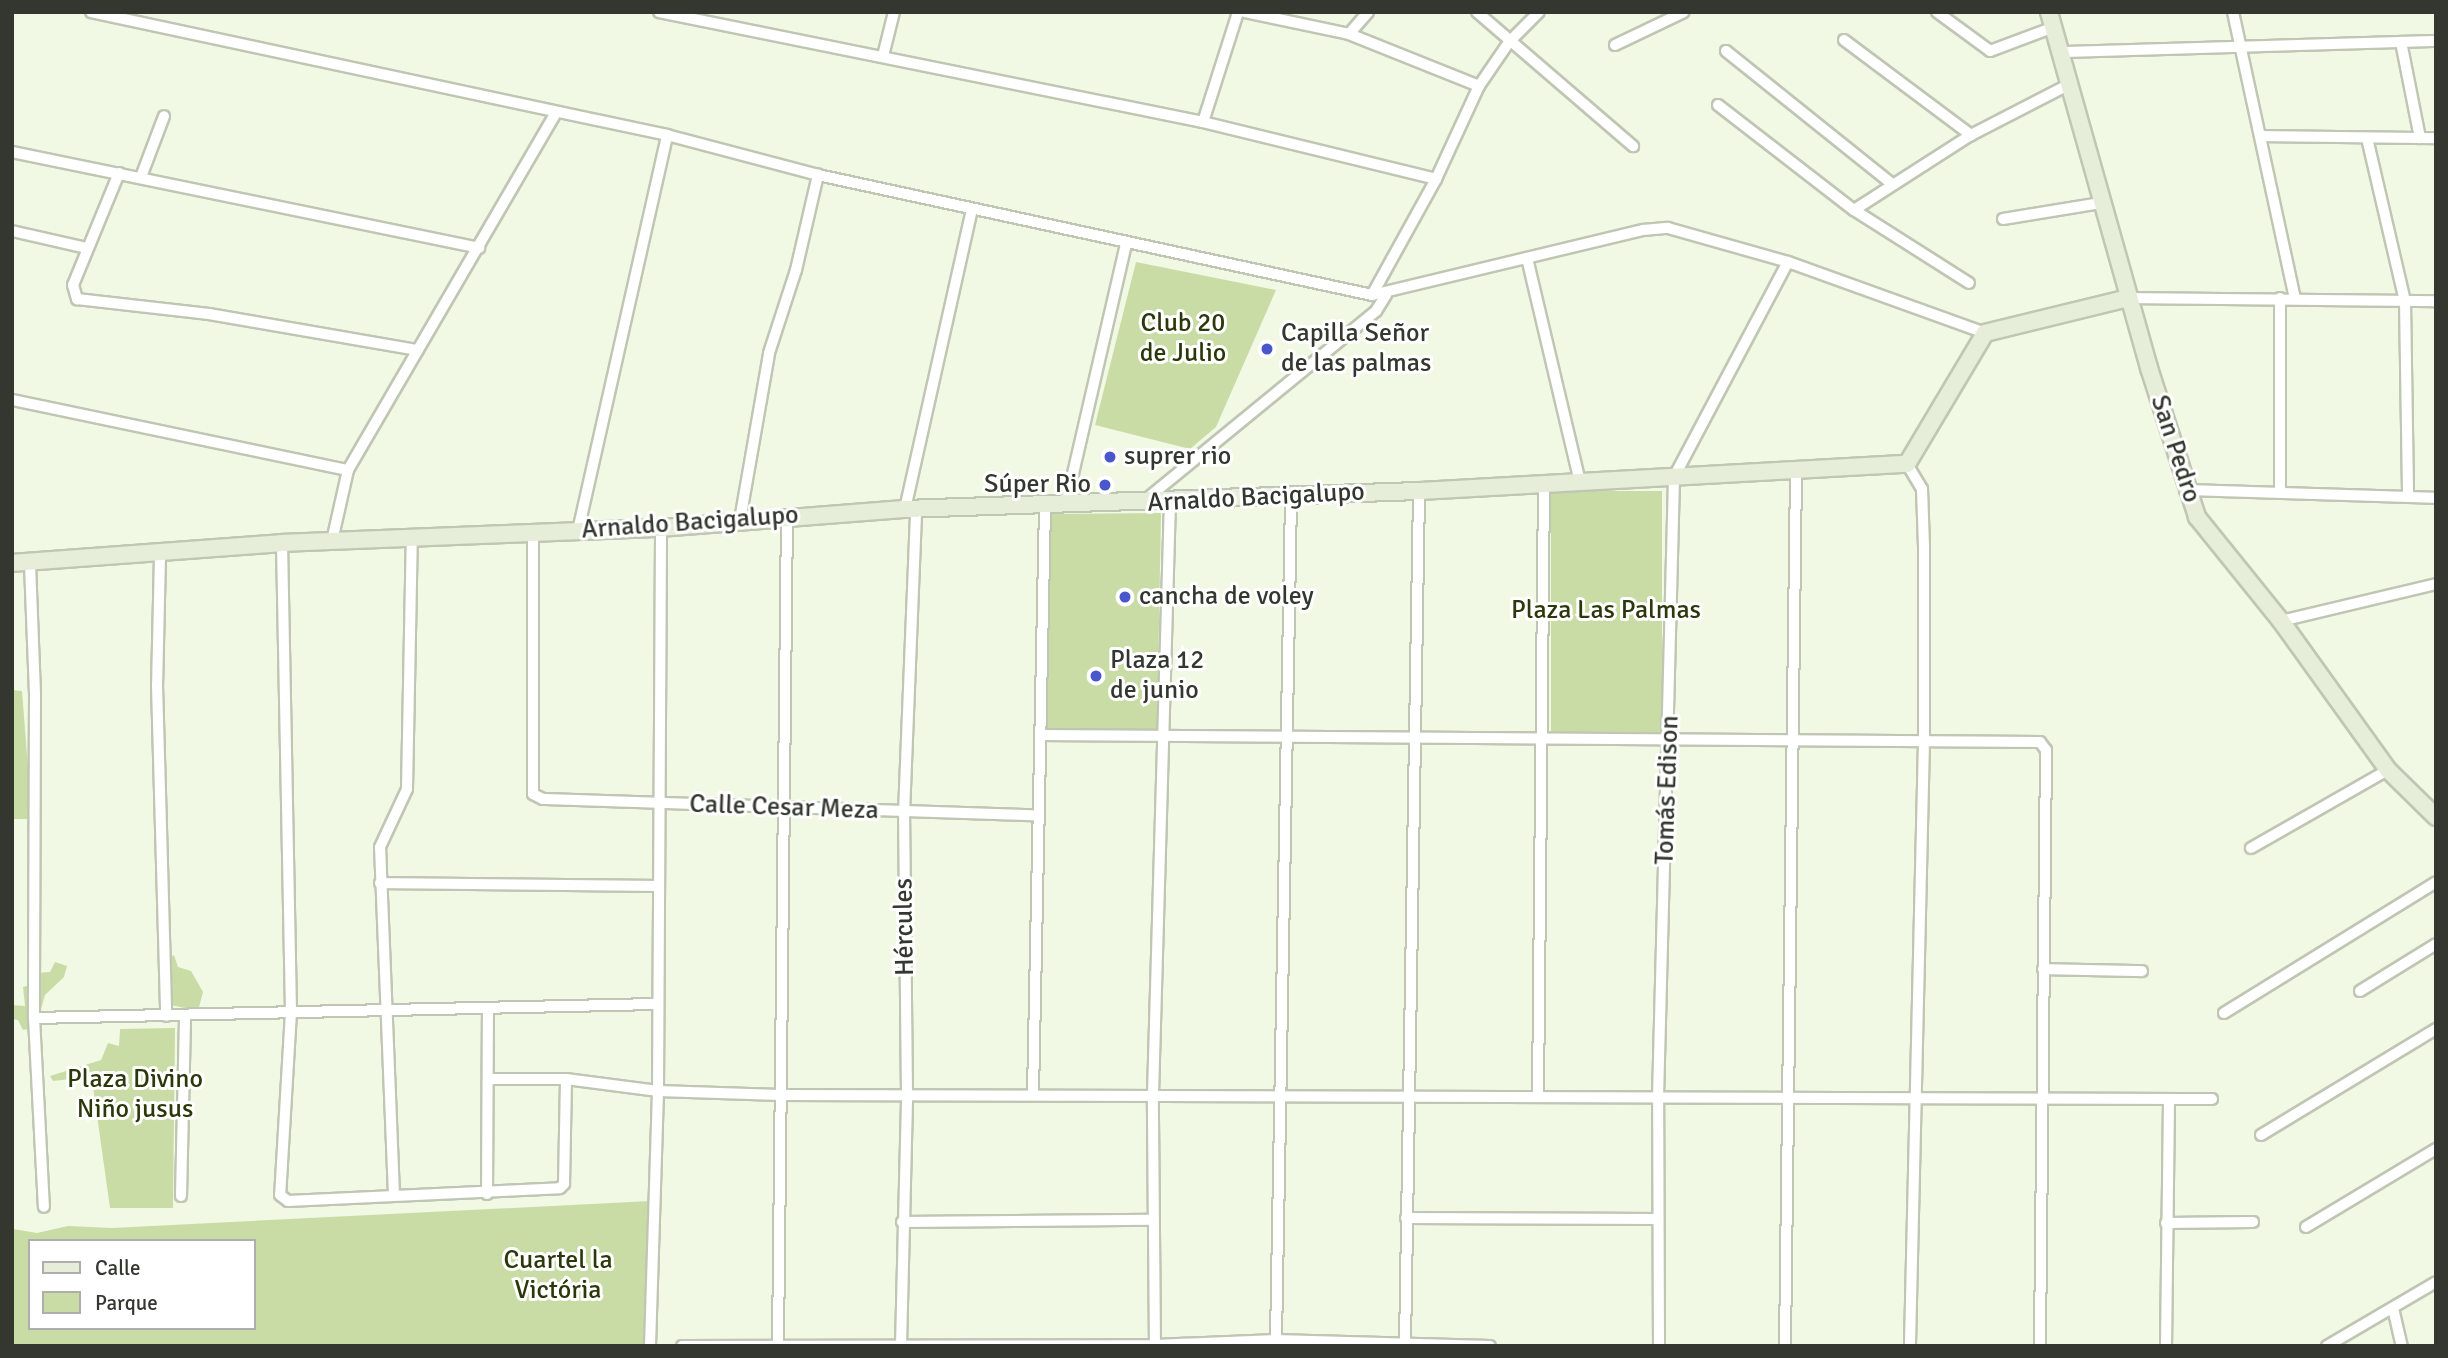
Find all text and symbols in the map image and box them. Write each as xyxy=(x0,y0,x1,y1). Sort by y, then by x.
park label: Club 20 de Julio xyxy=(1140,308,1226,370)
place label: Capilla Señor de las palmas xyxy=(1281,318,1431,380)
marker: Capilla Señor de las palmas xyxy=(1259,341,1275,357)
street label: San Pedro xyxy=(2143,391,2207,507)
place label: suprer rio xyxy=(1124,441,1231,473)
marker: suprer rio xyxy=(1102,449,1118,465)
place label: Súper Rio xyxy=(984,469,1091,501)
marker: Súper Rio xyxy=(1097,477,1113,493)
street label: Arnaldo Bacigalupo xyxy=(1147,477,1365,519)
street label: Arnaldo Bacigalupo xyxy=(580,500,800,546)
place label: cancha de voley xyxy=(1139,581,1314,613)
marker: cancha de voley xyxy=(1117,589,1133,605)
park label: Plaza Las Palmas xyxy=(1511,595,1701,627)
place label: Plaza 12 de junio xyxy=(1110,645,1204,706)
marker: Plaza 12 de junio xyxy=(1088,668,1104,684)
street label: Tomás Edison xyxy=(1650,715,1686,865)
street label: Calle Cesar Meza xyxy=(689,789,879,827)
street label: Hércules xyxy=(889,878,921,976)
park label: Plaza Divino Niño jusus xyxy=(67,1064,203,1126)
legend xyxy=(28,1239,256,1330)
park label: Cuartel la Victória xyxy=(503,1245,613,1306)
text: Calle xyxy=(95,1255,141,1281)
text: Parque xyxy=(95,1290,158,1316)

